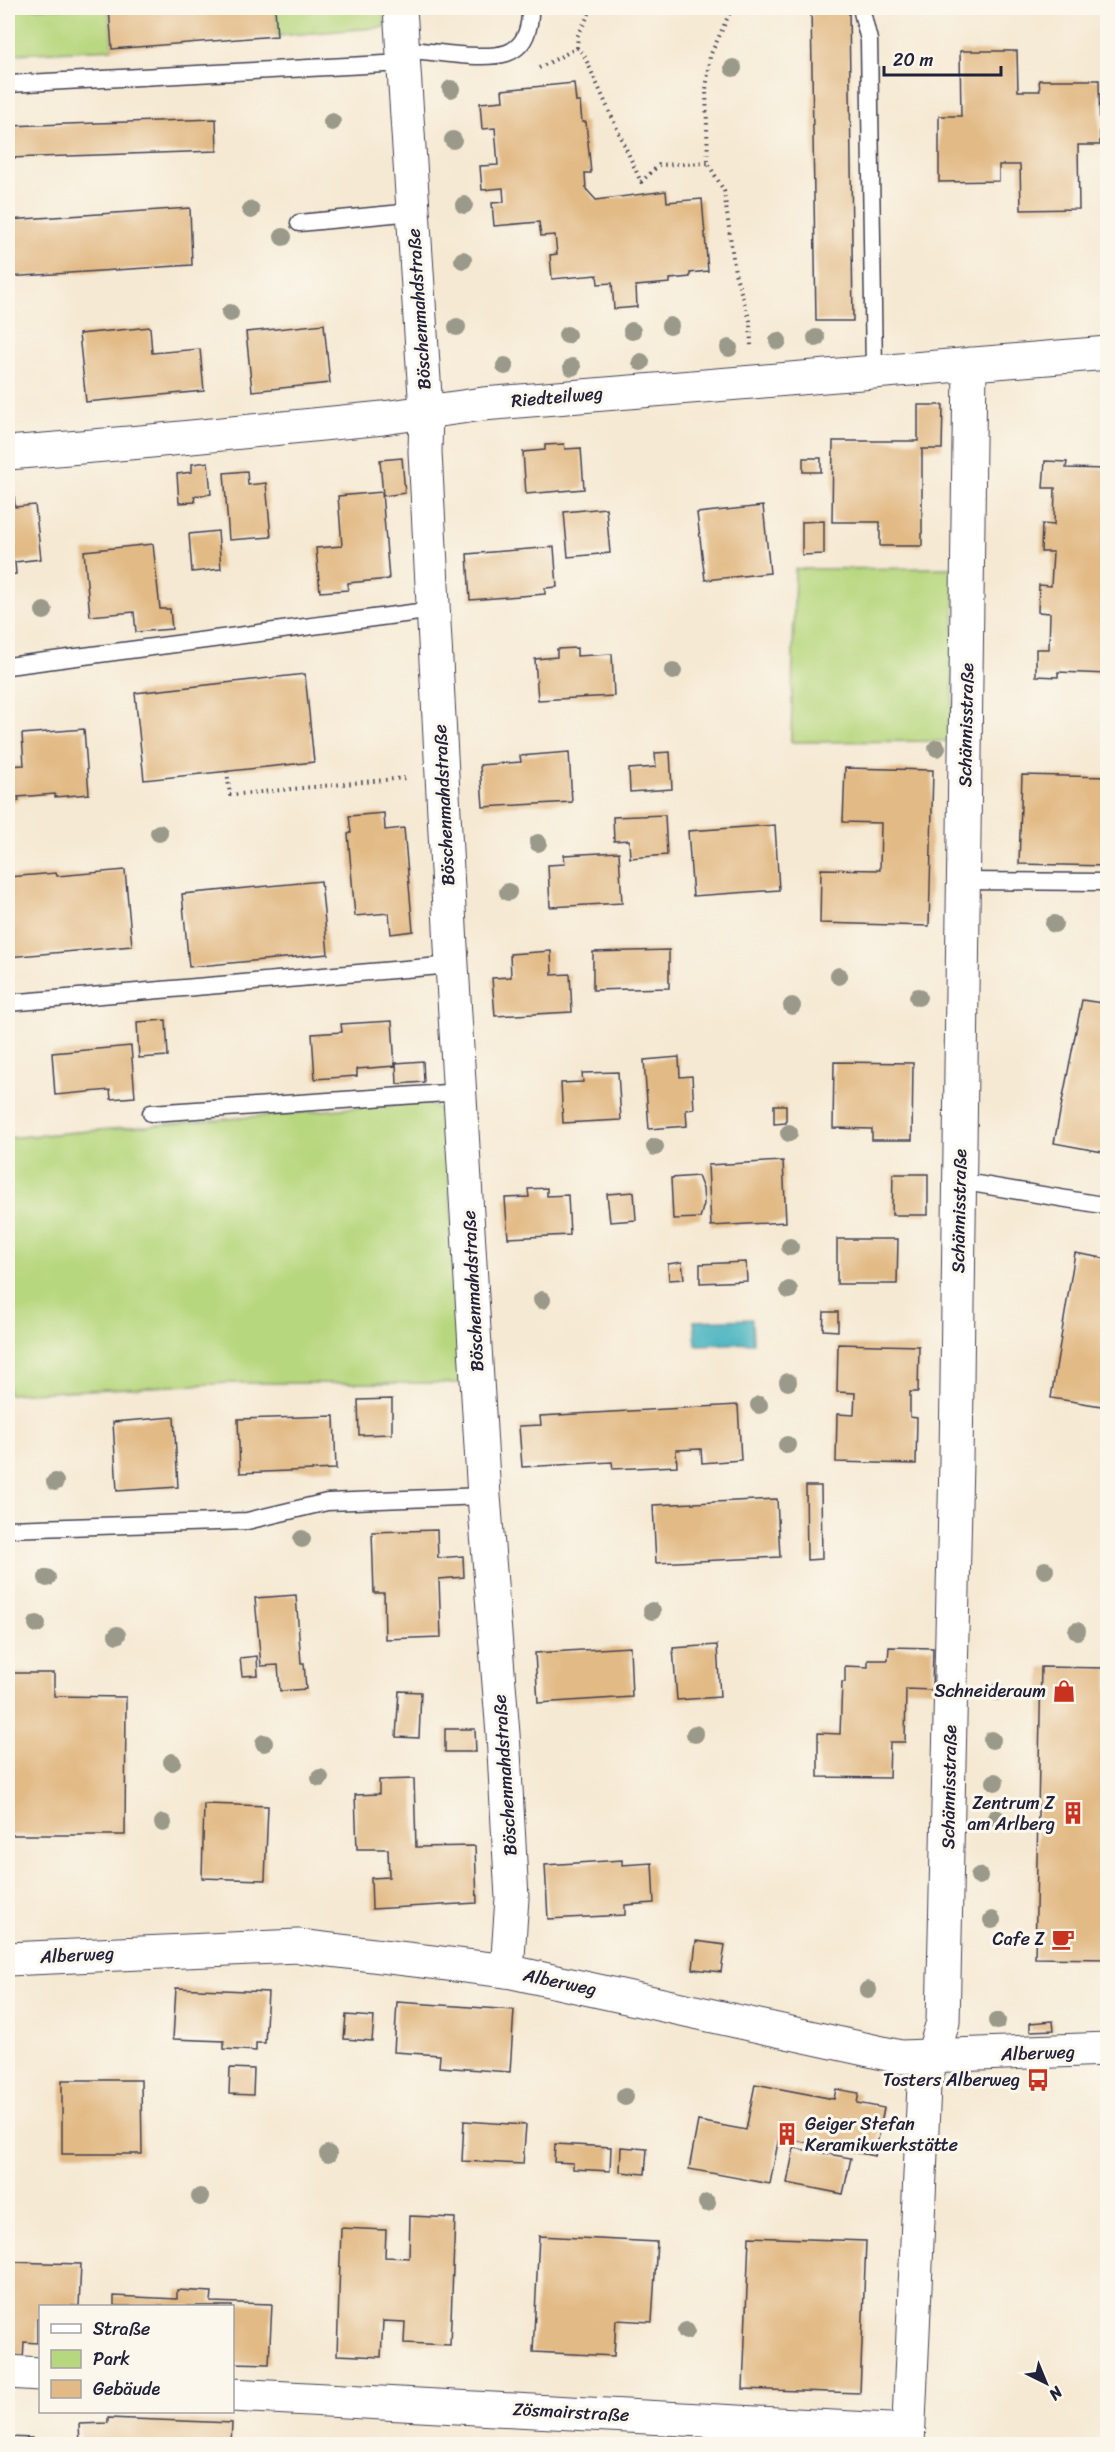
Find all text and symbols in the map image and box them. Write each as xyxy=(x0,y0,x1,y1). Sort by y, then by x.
scale bar xyxy=(884,39,1001,77)
text: 20 m xyxy=(893,44,933,76)
street label: Böschenmahdstraße xyxy=(397,227,441,391)
street label: Riedteilweg xyxy=(510,377,604,417)
street label: Schännisstraße xyxy=(949,662,983,787)
street label: Böschenmahdstraße xyxy=(424,723,464,887)
street label: Schännisstraße xyxy=(942,1148,976,1273)
street label: Böschenmahdstraße xyxy=(453,1209,493,1373)
place label: Schneideraum xyxy=(934,1675,1046,1707)
shop icon: Schneideraum xyxy=(1051,1678,1077,1704)
street label: Böschenmahdstraße xyxy=(483,1693,527,1857)
street label: Schännisstraße xyxy=(932,1724,966,1849)
place label: Zentrum Z am Arlberg xyxy=(968,1787,1055,1840)
building icon: Zentrum Z am Arlberg xyxy=(1060,1800,1086,1826)
place label: Cafe Z xyxy=(992,1923,1046,1955)
cafe icon: Cafe Z xyxy=(1050,1926,1076,1952)
street label: Alberweg xyxy=(38,1937,115,1973)
street label: Alberweg xyxy=(520,1958,600,2005)
street label: Alberweg xyxy=(999,2036,1076,2070)
place label: Tosters Alberweg xyxy=(883,2064,1020,2096)
bus stop icon: Tosters Alberweg xyxy=(1025,2067,1051,2093)
place label: Geiger Stefan Keramikwerkstätte xyxy=(805,2108,958,2161)
building icon: Geiger Stefan Keramikwerkstätte xyxy=(774,2121,800,2147)
legend xyxy=(39,2305,234,2413)
text: Straße xyxy=(93,2313,150,2345)
text: Park xyxy=(93,2343,130,2375)
north arrow xyxy=(1016,2353,1076,2413)
text: Gebäude xyxy=(93,2373,161,2405)
text: N xyxy=(1041,2379,1071,2409)
street label: Zösmairstraße xyxy=(512,2393,630,2431)

